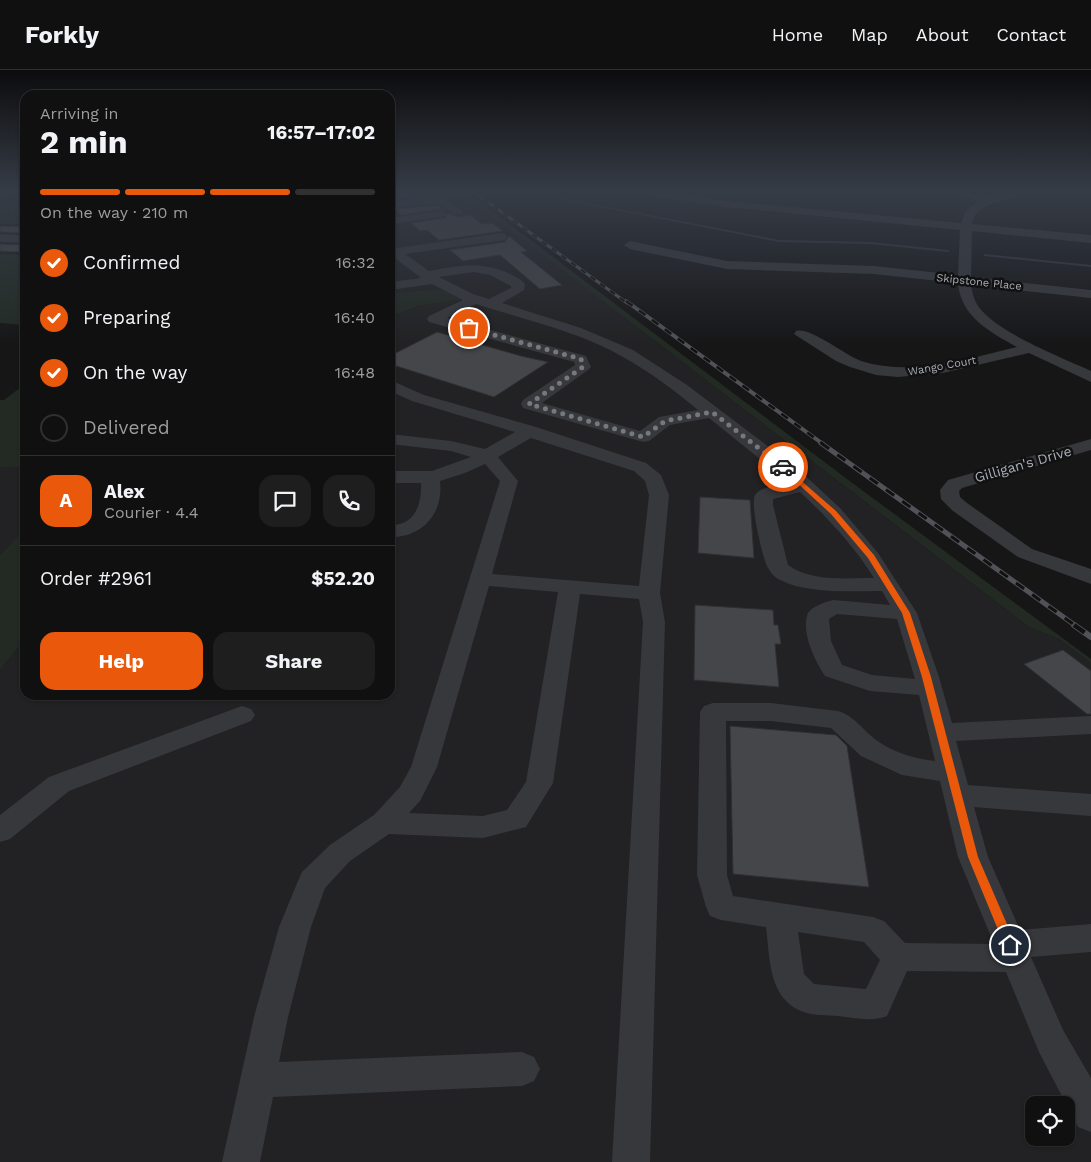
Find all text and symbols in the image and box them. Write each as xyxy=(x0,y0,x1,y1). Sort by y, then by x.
text: Forkly xyxy=(25,21,99,49)
text: Home xyxy=(772,24,823,45)
text: Map xyxy=(851,24,888,45)
text: About xyxy=(916,24,968,45)
text: Contact xyxy=(996,24,1066,45)
text: Arriving in xyxy=(40,104,118,123)
text: 16:57–17:02 xyxy=(267,121,375,144)
text: 2 min xyxy=(40,123,128,161)
text: On the way · 210 m xyxy=(40,203,188,222)
icon: check xyxy=(40,249,68,277)
text: Confirmed xyxy=(83,251,180,274)
text: 16:32 xyxy=(336,253,375,272)
street label: Skipstone Place xyxy=(936,271,1022,293)
icon: check xyxy=(40,304,68,332)
text: Preparing xyxy=(83,306,170,329)
pin xyxy=(448,307,490,349)
text: 16:40 xyxy=(335,308,375,327)
icon: bag xyxy=(455,314,483,342)
street label: Wango Court xyxy=(907,354,978,378)
icon: check xyxy=(40,359,68,387)
text: On the way xyxy=(83,361,187,384)
text: 16:48 xyxy=(335,363,375,382)
text: Delivered xyxy=(83,416,170,439)
courier xyxy=(758,442,808,492)
street label: Gilligan's Drive xyxy=(973,443,1073,485)
icon: car xyxy=(769,453,797,481)
button: chat xyxy=(259,475,311,527)
button: phone xyxy=(323,475,375,527)
text: Alex xyxy=(104,480,145,503)
text: A xyxy=(60,489,72,512)
text: Courier · 4.4 xyxy=(104,503,199,522)
text: Order #2961 xyxy=(40,567,152,590)
text: $52.20 xyxy=(311,567,375,590)
button: Help xyxy=(40,632,203,690)
button: Share xyxy=(213,632,375,690)
pin xyxy=(989,924,1031,966)
icon: home xyxy=(996,931,1024,959)
map controls xyxy=(1025,1096,1075,1146)
button: locate xyxy=(1025,1096,1075,1146)

